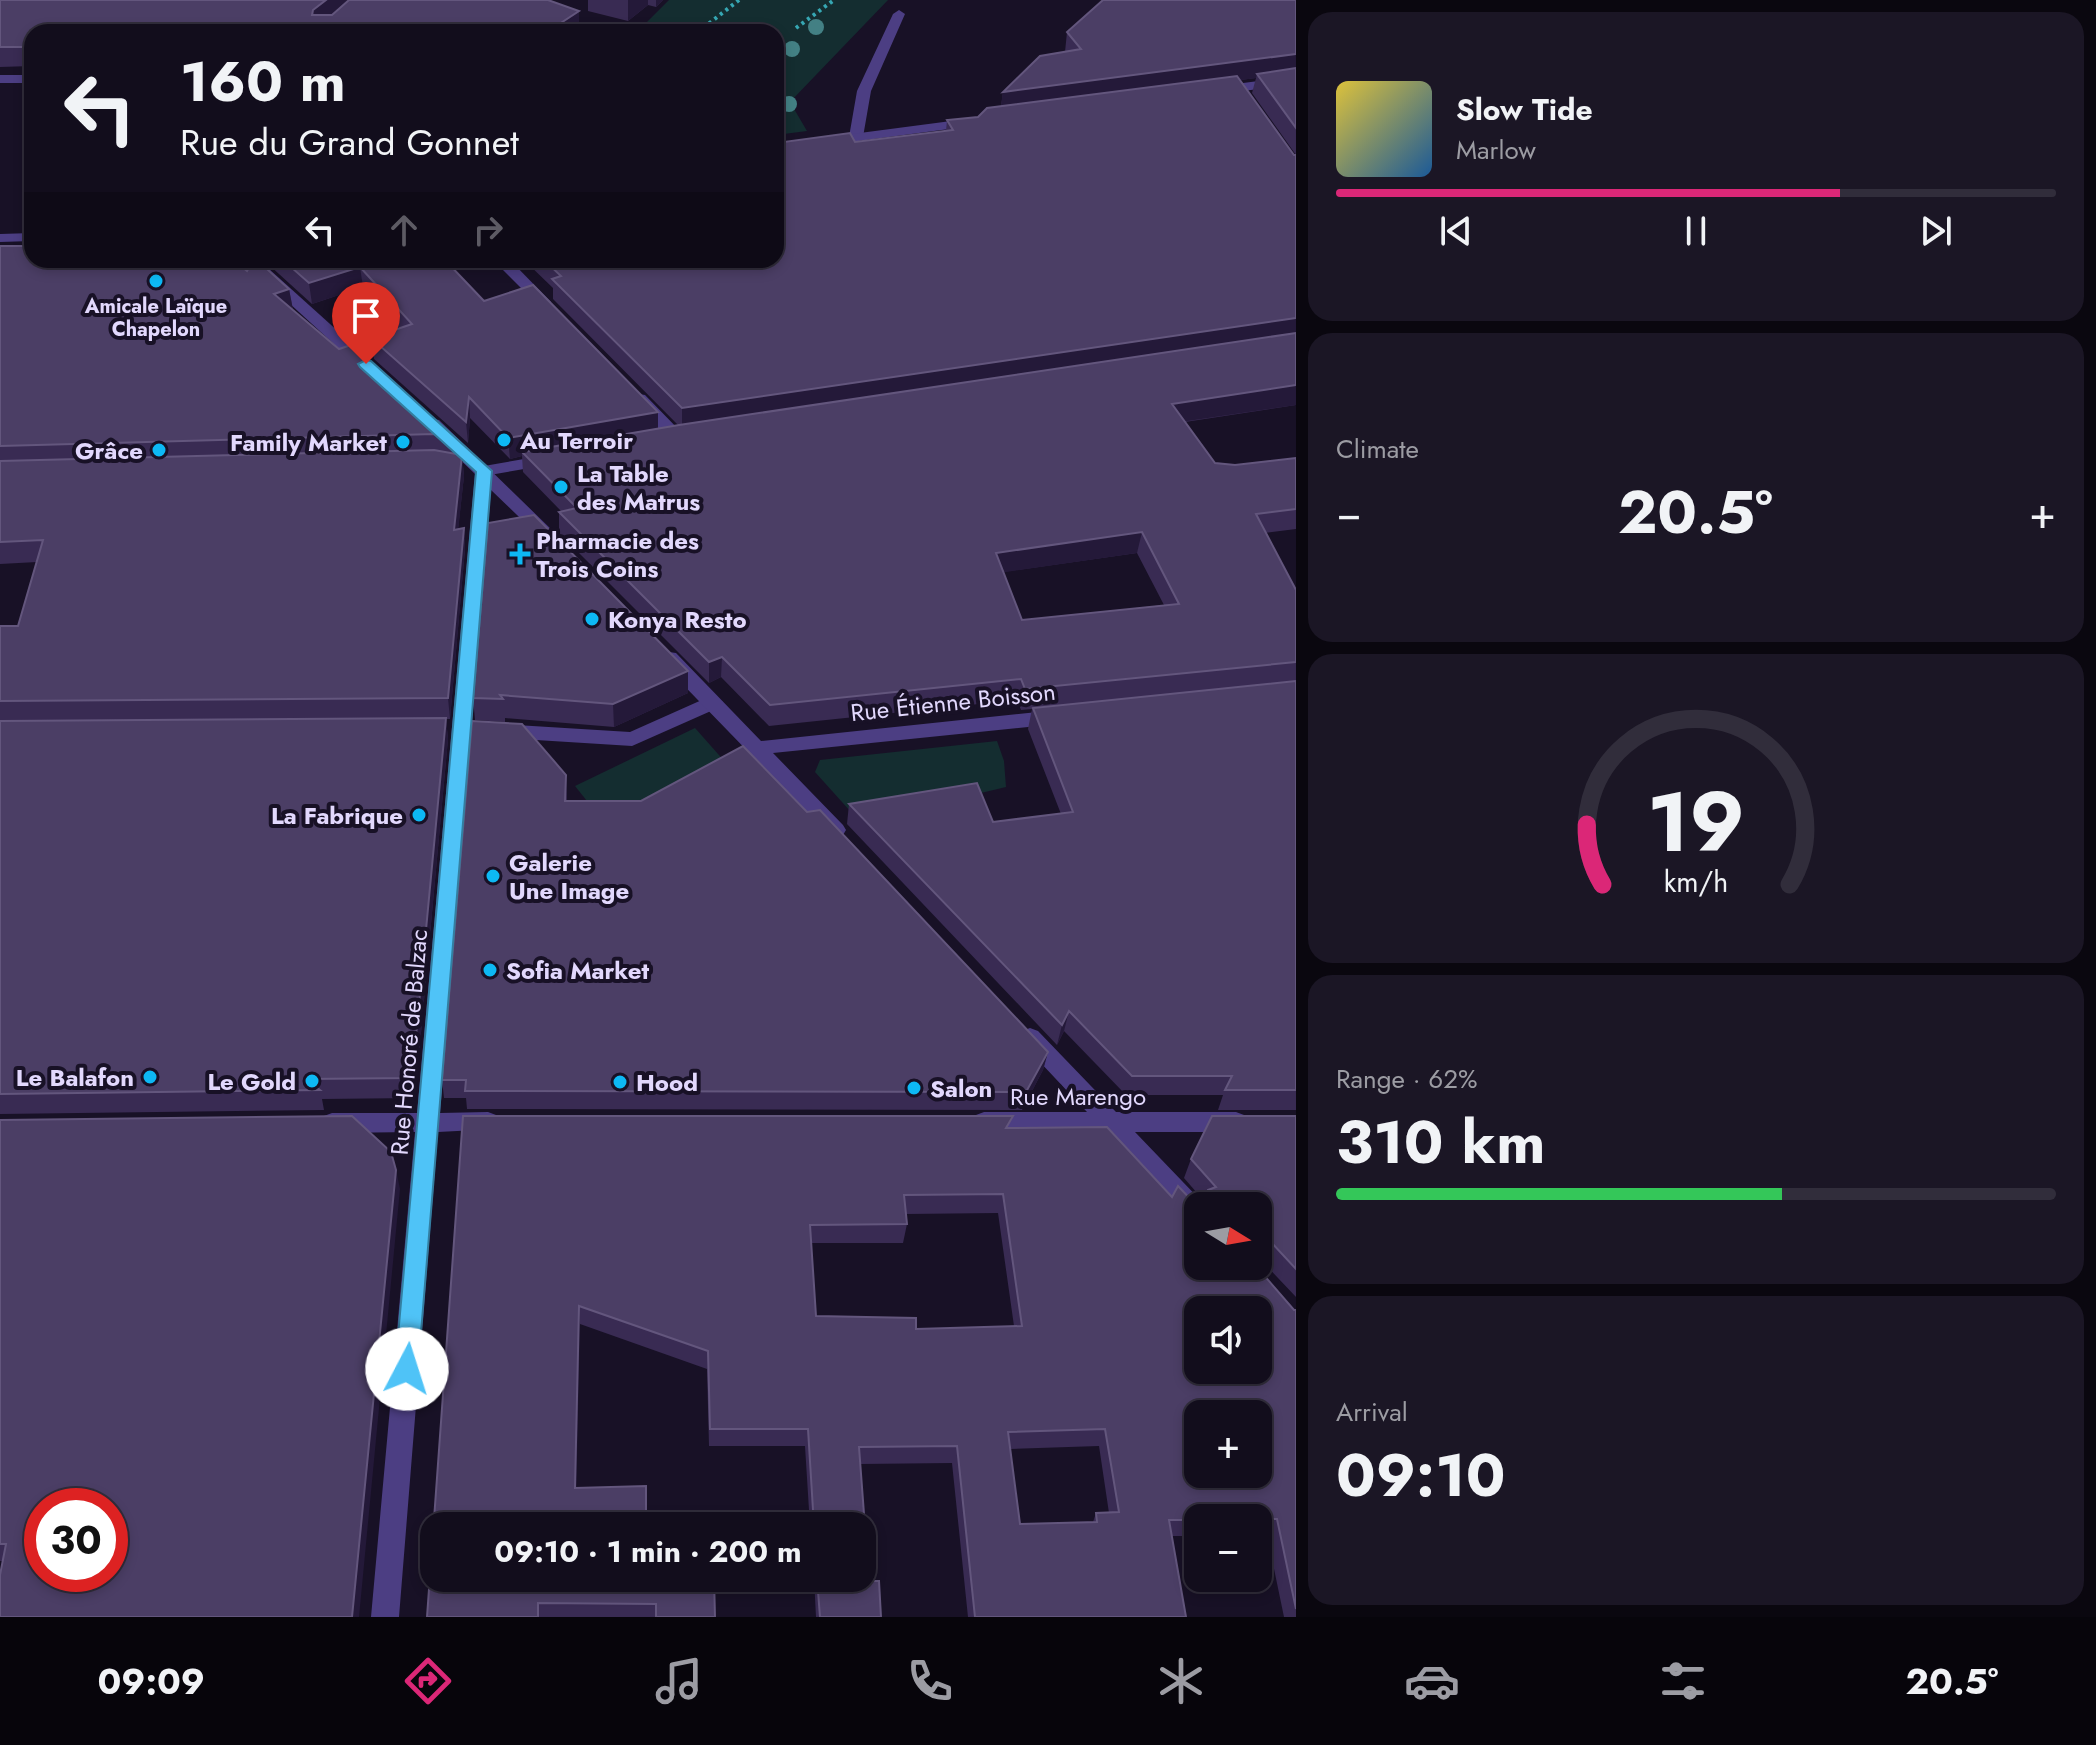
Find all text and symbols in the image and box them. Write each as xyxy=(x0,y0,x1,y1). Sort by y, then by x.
text: 160 m xyxy=(180,41,346,122)
icon: left xyxy=(48,56,152,160)
text: Slow Tide xyxy=(1456,88,1593,131)
text: Rue du Grand Gonnet xyxy=(180,116,519,168)
text: Marlow xyxy=(1456,131,1536,169)
icon: left xyxy=(298,208,342,252)
icon: ahead xyxy=(382,208,426,252)
icon: right xyxy=(466,208,510,252)
icon: previous xyxy=(1434,209,1478,253)
icon: pause xyxy=(1674,209,1718,253)
icon: next xyxy=(1914,209,1958,253)
marker: Amicale Laïque Chapelon xyxy=(147,272,165,290)
pin xyxy=(332,282,400,364)
place label: Amicale Laïque Chapelon xyxy=(84,292,227,344)
icon: arrive xyxy=(344,294,388,338)
place label: Au Terroir xyxy=(519,423,633,458)
place label: Family Market xyxy=(230,425,387,460)
text: Climate xyxy=(1336,430,1419,468)
marker: Au Terroir xyxy=(495,431,513,449)
place label: Grâce xyxy=(75,433,143,468)
marker: Family Market xyxy=(394,433,412,451)
marker: Grâce xyxy=(150,441,168,459)
place label: La Table des Matrus xyxy=(577,456,700,519)
text: 20.5° xyxy=(1618,469,1773,556)
marker: La Table des Matrus xyxy=(552,478,570,496)
text: − xyxy=(1336,481,1362,545)
text: + xyxy=(2029,481,2056,545)
place label: Pharmacie des Trois Coins xyxy=(536,523,699,586)
marker: Pharmacie des Trois Coins xyxy=(511,545,529,563)
place label: Konya Resto xyxy=(608,602,747,637)
marker: Konya Resto xyxy=(583,610,601,628)
street label: Rue Étienne Boisson xyxy=(849,674,1057,730)
text: 19 xyxy=(1647,761,1745,881)
place label: La Fabrique xyxy=(271,798,403,833)
marker: La Fabrique xyxy=(410,806,428,824)
place label: Galerie Une Image xyxy=(509,845,629,908)
text: km/h xyxy=(1664,861,1728,903)
marker: Galerie Une Image xyxy=(484,867,502,885)
street label: Rue Honoré de Balzac xyxy=(382,928,436,1156)
place label: Sofia Market xyxy=(506,953,650,988)
marker: Sofia Market xyxy=(481,961,499,979)
place label: Le Balafon xyxy=(16,1060,134,1095)
text: Range · 62% xyxy=(1336,1060,1478,1098)
place label: Le Gold xyxy=(207,1064,296,1099)
place label: Hood xyxy=(636,1065,698,1100)
marker: Le Balafon xyxy=(141,1068,159,1086)
place label: Salon xyxy=(930,1071,992,1106)
marker: Le Gold xyxy=(303,1072,321,1090)
marker: Hood xyxy=(611,1073,629,1091)
marker: Salon xyxy=(905,1079,923,1097)
street label: Rue Marengo xyxy=(1010,1079,1146,1114)
text: 310 km xyxy=(1336,1099,1545,1186)
north arrow xyxy=(1184,1192,1272,1280)
map controls xyxy=(1184,1192,1272,1592)
button: sound xyxy=(1184,1296,1272,1384)
position arrow xyxy=(365,1327,449,1411)
text: Arrival xyxy=(1336,1393,1408,1431)
button: + xyxy=(1184,1400,1272,1488)
text: 09:10 xyxy=(1336,1432,1505,1519)
speed limit sign: 30 xyxy=(24,1488,128,1592)
button: − xyxy=(1184,1504,1272,1592)
text: 09:10 · 1 min · 200 m xyxy=(494,1530,802,1573)
icon: directions xyxy=(400,1653,456,1709)
icon: music xyxy=(651,1653,707,1709)
icon: phone xyxy=(902,1653,958,1709)
icon: climate xyxy=(1153,1653,1209,1709)
icon: car xyxy=(1404,1653,1460,1709)
icon: filters xyxy=(1655,1653,1711,1709)
text: 09:09 xyxy=(97,1655,205,1707)
text: 20.5° xyxy=(1905,1655,1998,1707)

